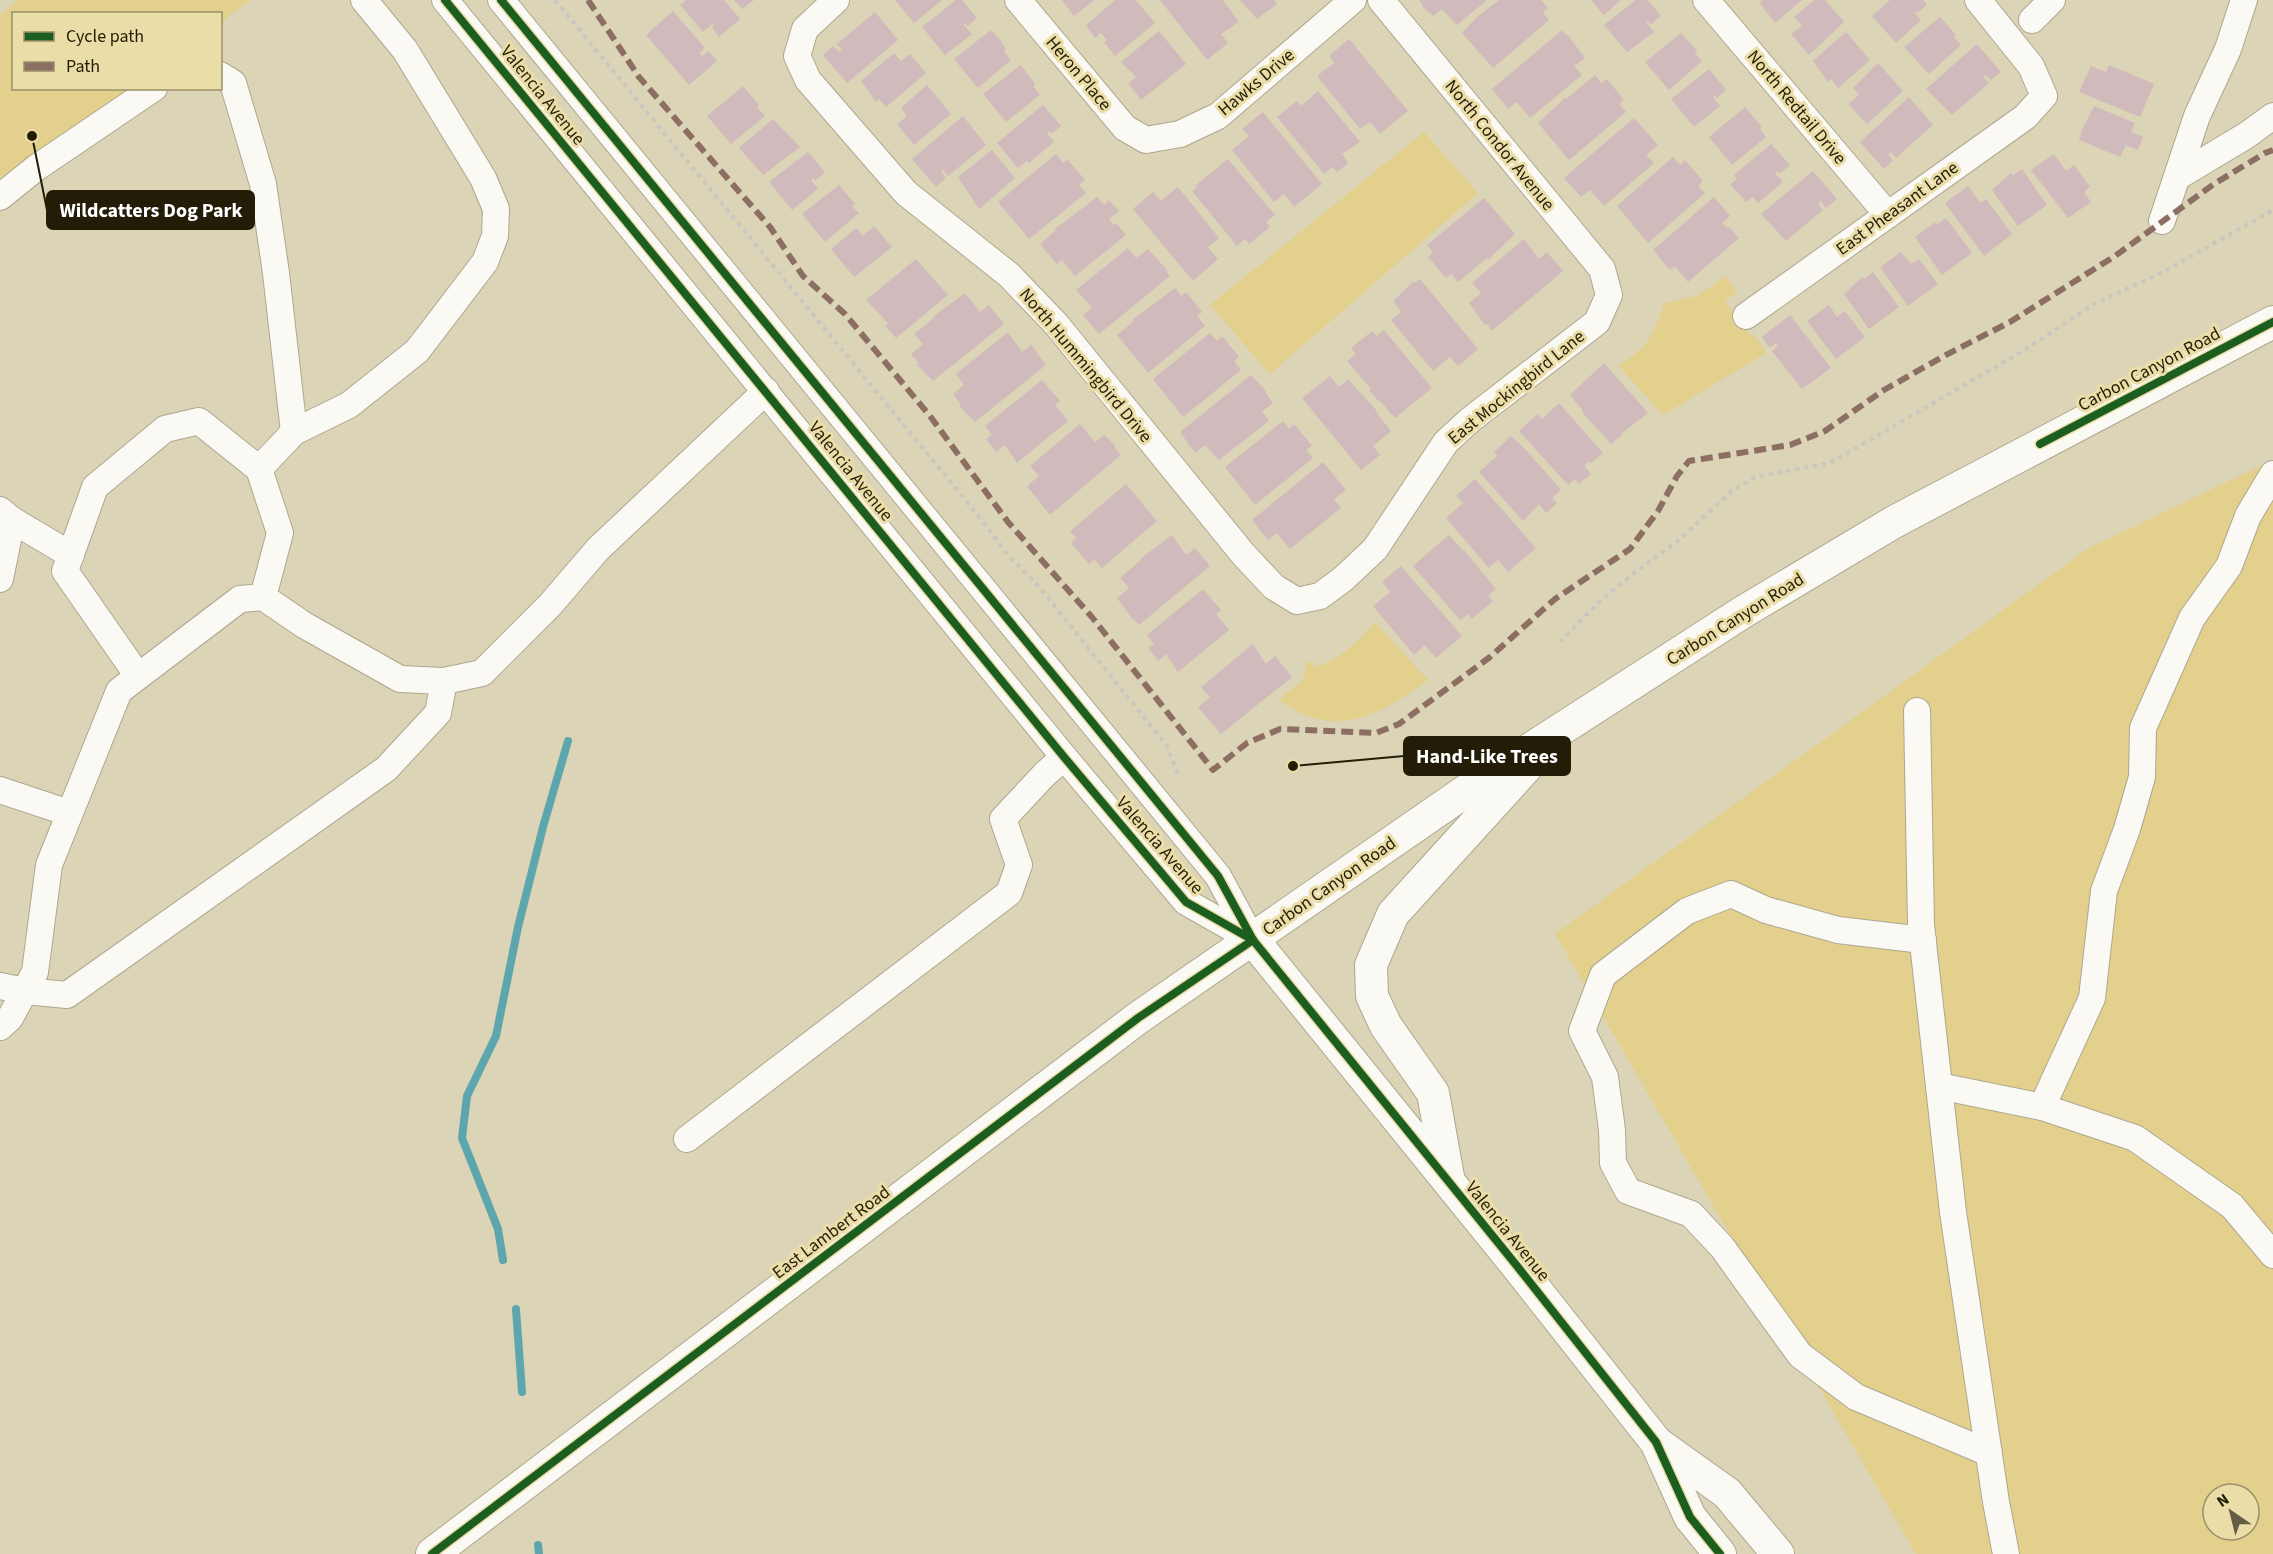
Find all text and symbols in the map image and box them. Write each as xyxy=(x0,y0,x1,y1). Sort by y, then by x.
legend xyxy=(12,12,222,90)
text: Cycle path xyxy=(66,24,144,49)
street label: Heron Place xyxy=(1040,31,1117,116)
street label: Valencia Avenue xyxy=(494,40,591,151)
street label: Hawks Drive xyxy=(1213,43,1300,122)
street label: North Redtail Drive xyxy=(1741,45,1852,170)
text: Path xyxy=(66,54,100,79)
street label: North Condor Avenue xyxy=(1439,74,1560,216)
street label: East Pheasant Lane xyxy=(1831,155,1964,261)
callout: Wildcatters Dog Park xyxy=(47,191,254,229)
text: Wildcatters Dog Park xyxy=(59,197,243,225)
street label: North Hummingbird Drive xyxy=(1013,283,1158,448)
street label: Carbon Canyon Road xyxy=(2074,321,2225,418)
street label: East Mockingbird Lane xyxy=(1443,324,1590,450)
street label: Valencia Avenue xyxy=(802,416,899,527)
street label: Carbon Canyon Road xyxy=(1662,567,1809,672)
callout: Hand-Like Trees xyxy=(1404,737,1570,775)
text: Hand-Like Trees xyxy=(1416,743,1558,771)
street label: Valencia Avenue xyxy=(1110,791,1209,900)
street label: Carbon Canyon Road xyxy=(1257,831,1401,942)
street label: Valencia Avenue xyxy=(1459,1176,1556,1287)
street label: East Lambert Road xyxy=(767,1180,895,1285)
north arrow xyxy=(2201,1482,2261,1542)
text: N xyxy=(2212,1488,2234,1513)

